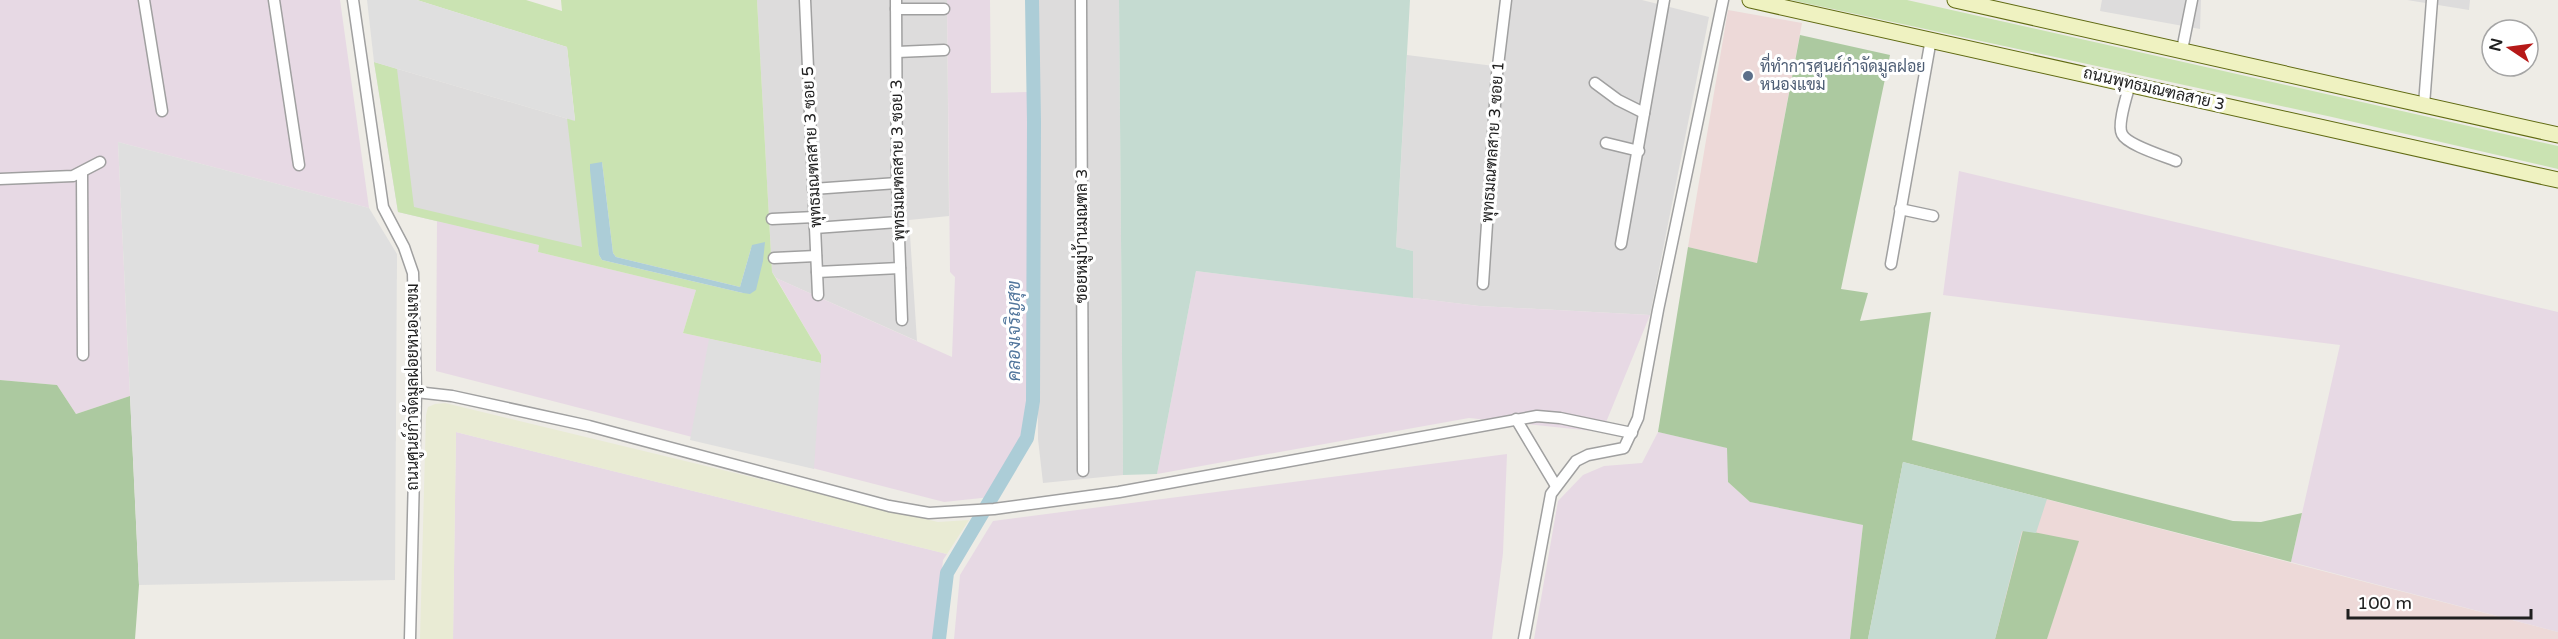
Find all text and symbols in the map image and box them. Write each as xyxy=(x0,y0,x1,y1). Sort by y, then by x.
north arrow xyxy=(2480,18,2540,78)
text: N xyxy=(2485,36,2508,53)
place label: ที่ทำการศูนย์กำจัดมูลฝอย หนองแขม xyxy=(1760,52,1925,95)
street label: พุทธมณฑลสาย 3 ซอย 1 xyxy=(1477,61,1510,223)
street label: ถนนพุทธมณฑลสาย 3 xyxy=(2081,63,2227,116)
street label: พุทธมณฑลสาย 3 ซอย 5 xyxy=(798,66,827,228)
marker: ที่ทำการศูนย์กำจัดมูลฝอย หนองแขม xyxy=(1741,69,1755,83)
street label: พุทธมณฑลสาย 3 ซอย 3 xyxy=(887,79,910,241)
street label: ซอยหมู่บ้านมณฑล 3 xyxy=(1071,169,1093,303)
water label: คลองเจริญสุข xyxy=(1003,280,1026,381)
street label: ถนนศูนย์กำจัดมูลฝอยหนองแขม xyxy=(400,283,424,491)
scale bar xyxy=(2348,582,2531,620)
text: 100 m xyxy=(2357,592,2412,614)

